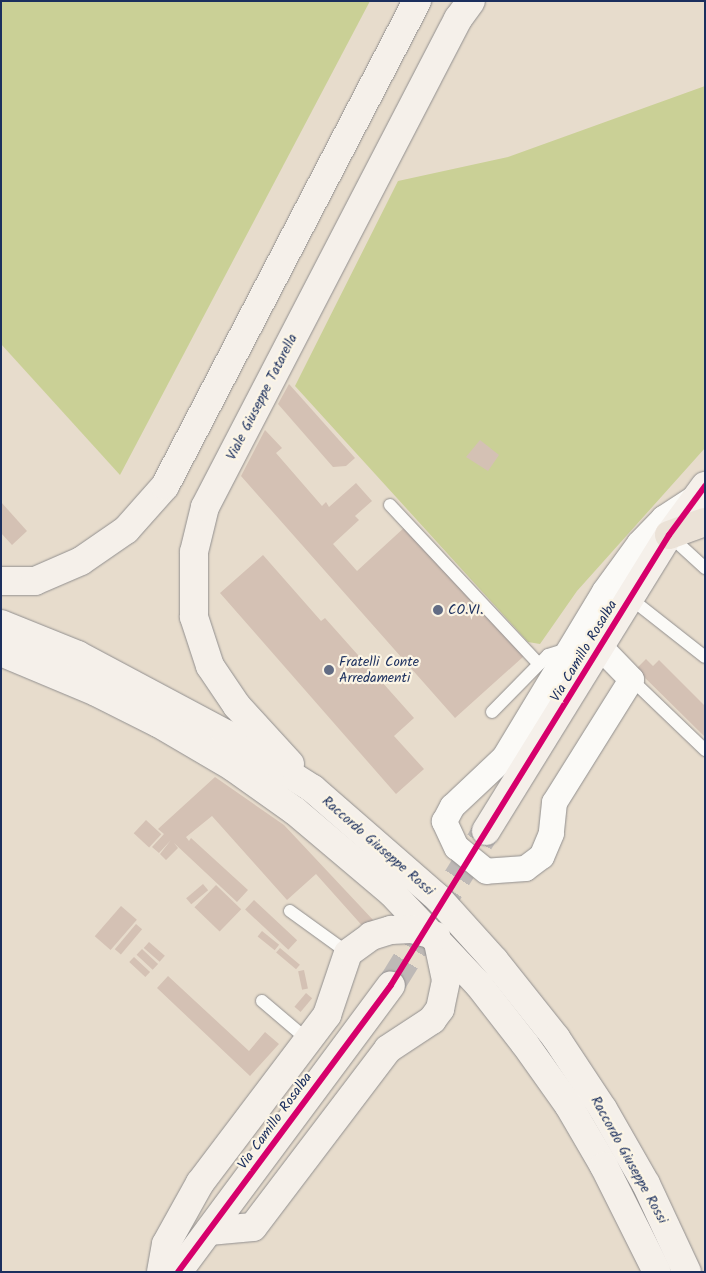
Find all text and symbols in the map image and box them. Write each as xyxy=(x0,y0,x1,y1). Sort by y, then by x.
street label: Viale Giuseppe Tatarella xyxy=(223,331,301,463)
street label: Via Camillo Rosalba xyxy=(547,597,621,705)
place label: CO.VI. xyxy=(448,602,483,618)
marker: CO.VI. xyxy=(432,604,444,616)
place label: Fratelli Conte Arredamenti xyxy=(339,654,419,686)
marker: Fratelli Conte Arredamenti xyxy=(323,664,335,676)
street label: Raccordo Giuseppe Rossi xyxy=(318,793,438,899)
street label: Via Camillo Rosalba xyxy=(234,1069,316,1173)
street label: Raccordo Giuseppe Rossi xyxy=(587,1093,671,1227)

